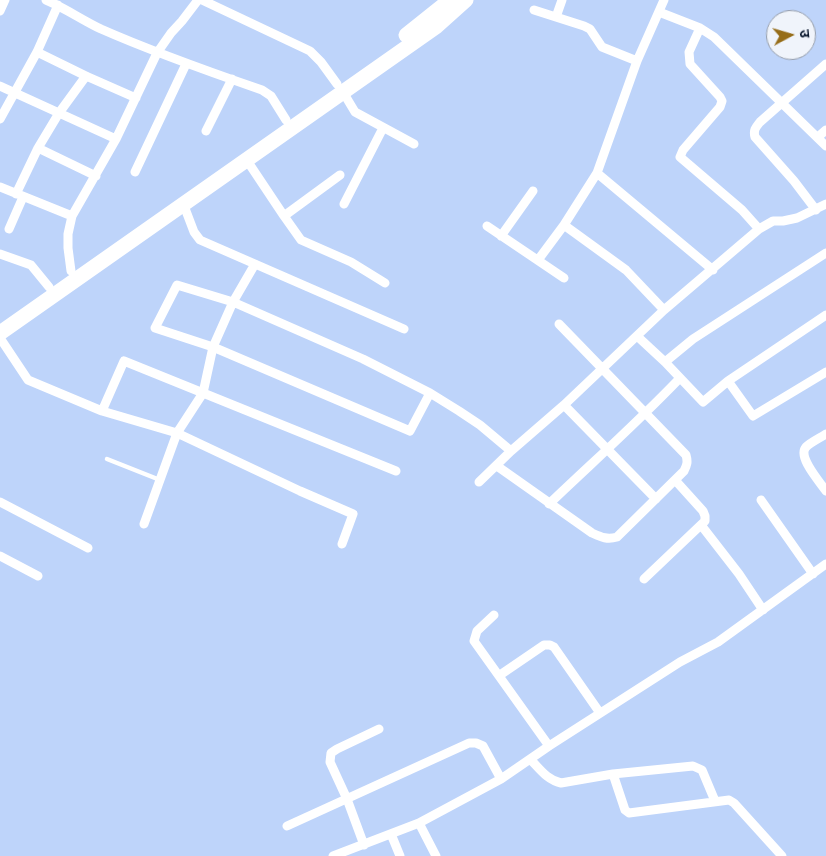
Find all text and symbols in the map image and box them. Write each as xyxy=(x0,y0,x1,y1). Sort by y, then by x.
north arrow xyxy=(766,10,816,60)
text: उ xyxy=(796,28,815,39)

